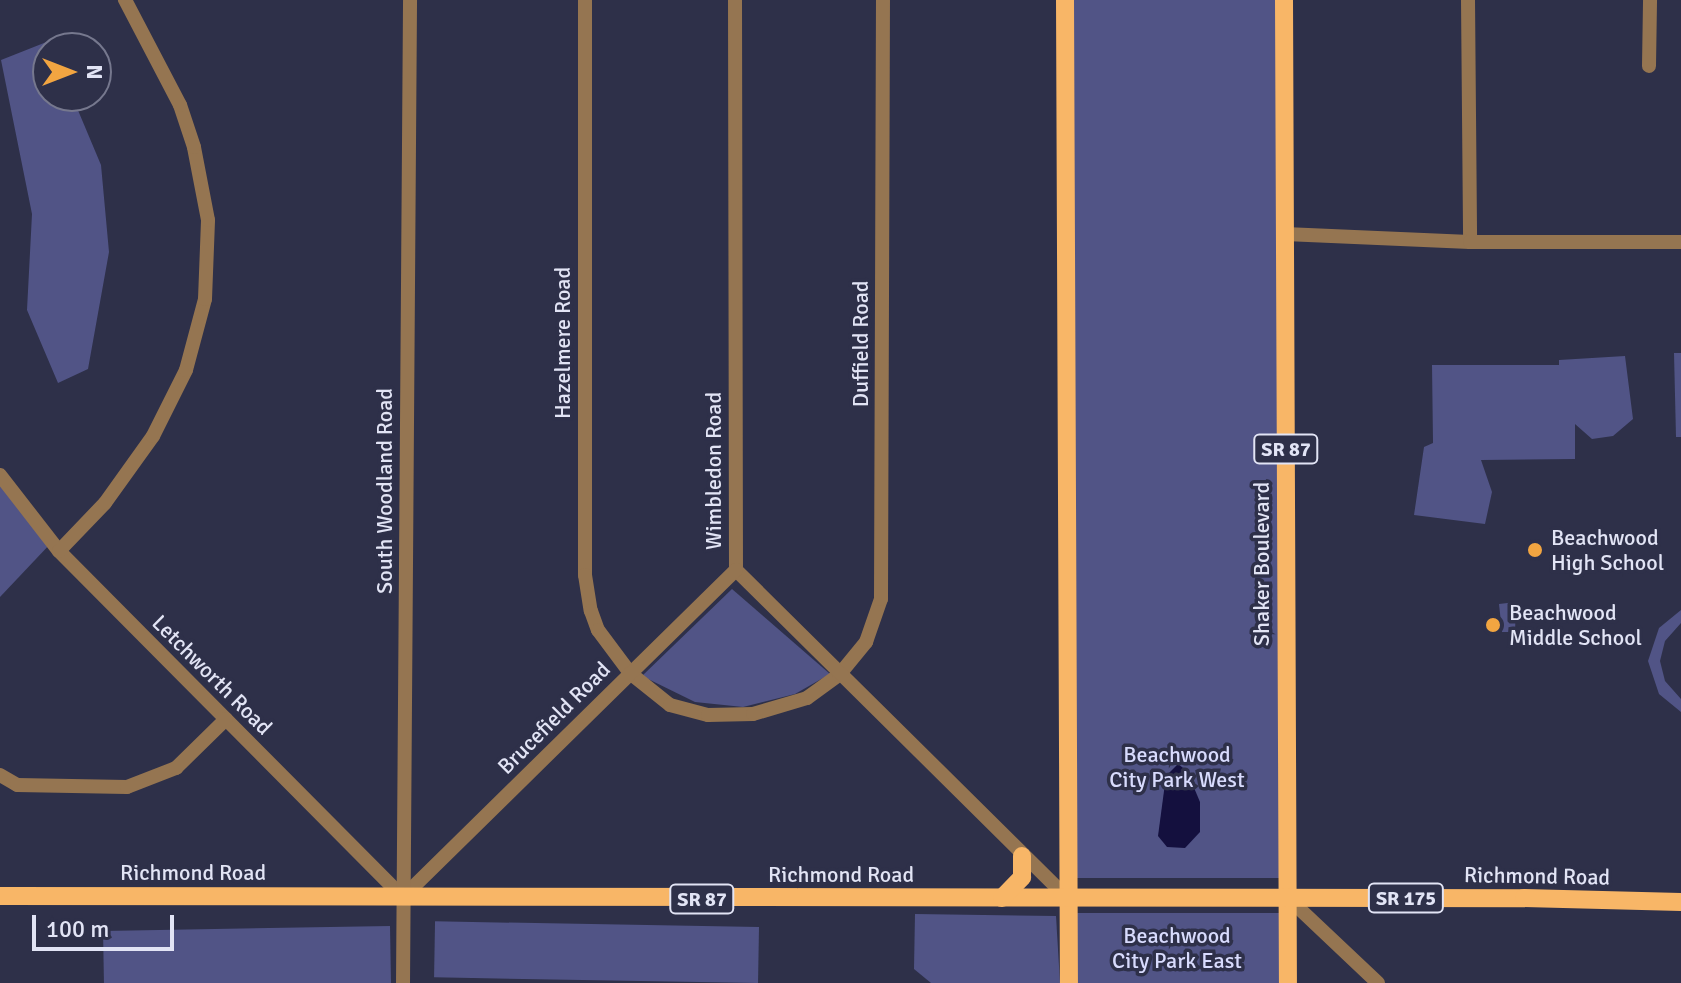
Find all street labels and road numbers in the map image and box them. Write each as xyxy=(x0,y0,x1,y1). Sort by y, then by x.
street label: Hazelmere Road xyxy=(550,267,576,419)
street label: Duffield Road xyxy=(848,281,874,407)
street label: South Woodland Road xyxy=(372,388,398,594)
street label: Wimbledon Road xyxy=(701,392,727,550)
road number: SR 87 xyxy=(1252,433,1320,465)
street label: Shaker Boulevard xyxy=(1249,482,1275,646)
street label: Letchworth Road xyxy=(147,610,277,740)
street label: Brucefield Road xyxy=(492,656,616,780)
street label: Richmond Road xyxy=(120,860,266,886)
street label: Richmond Road xyxy=(768,862,914,888)
street label: Richmond Road xyxy=(1464,862,1610,890)
road number: SR 175 xyxy=(1366,882,1446,914)
road number: SR 87 xyxy=(668,883,736,915)

